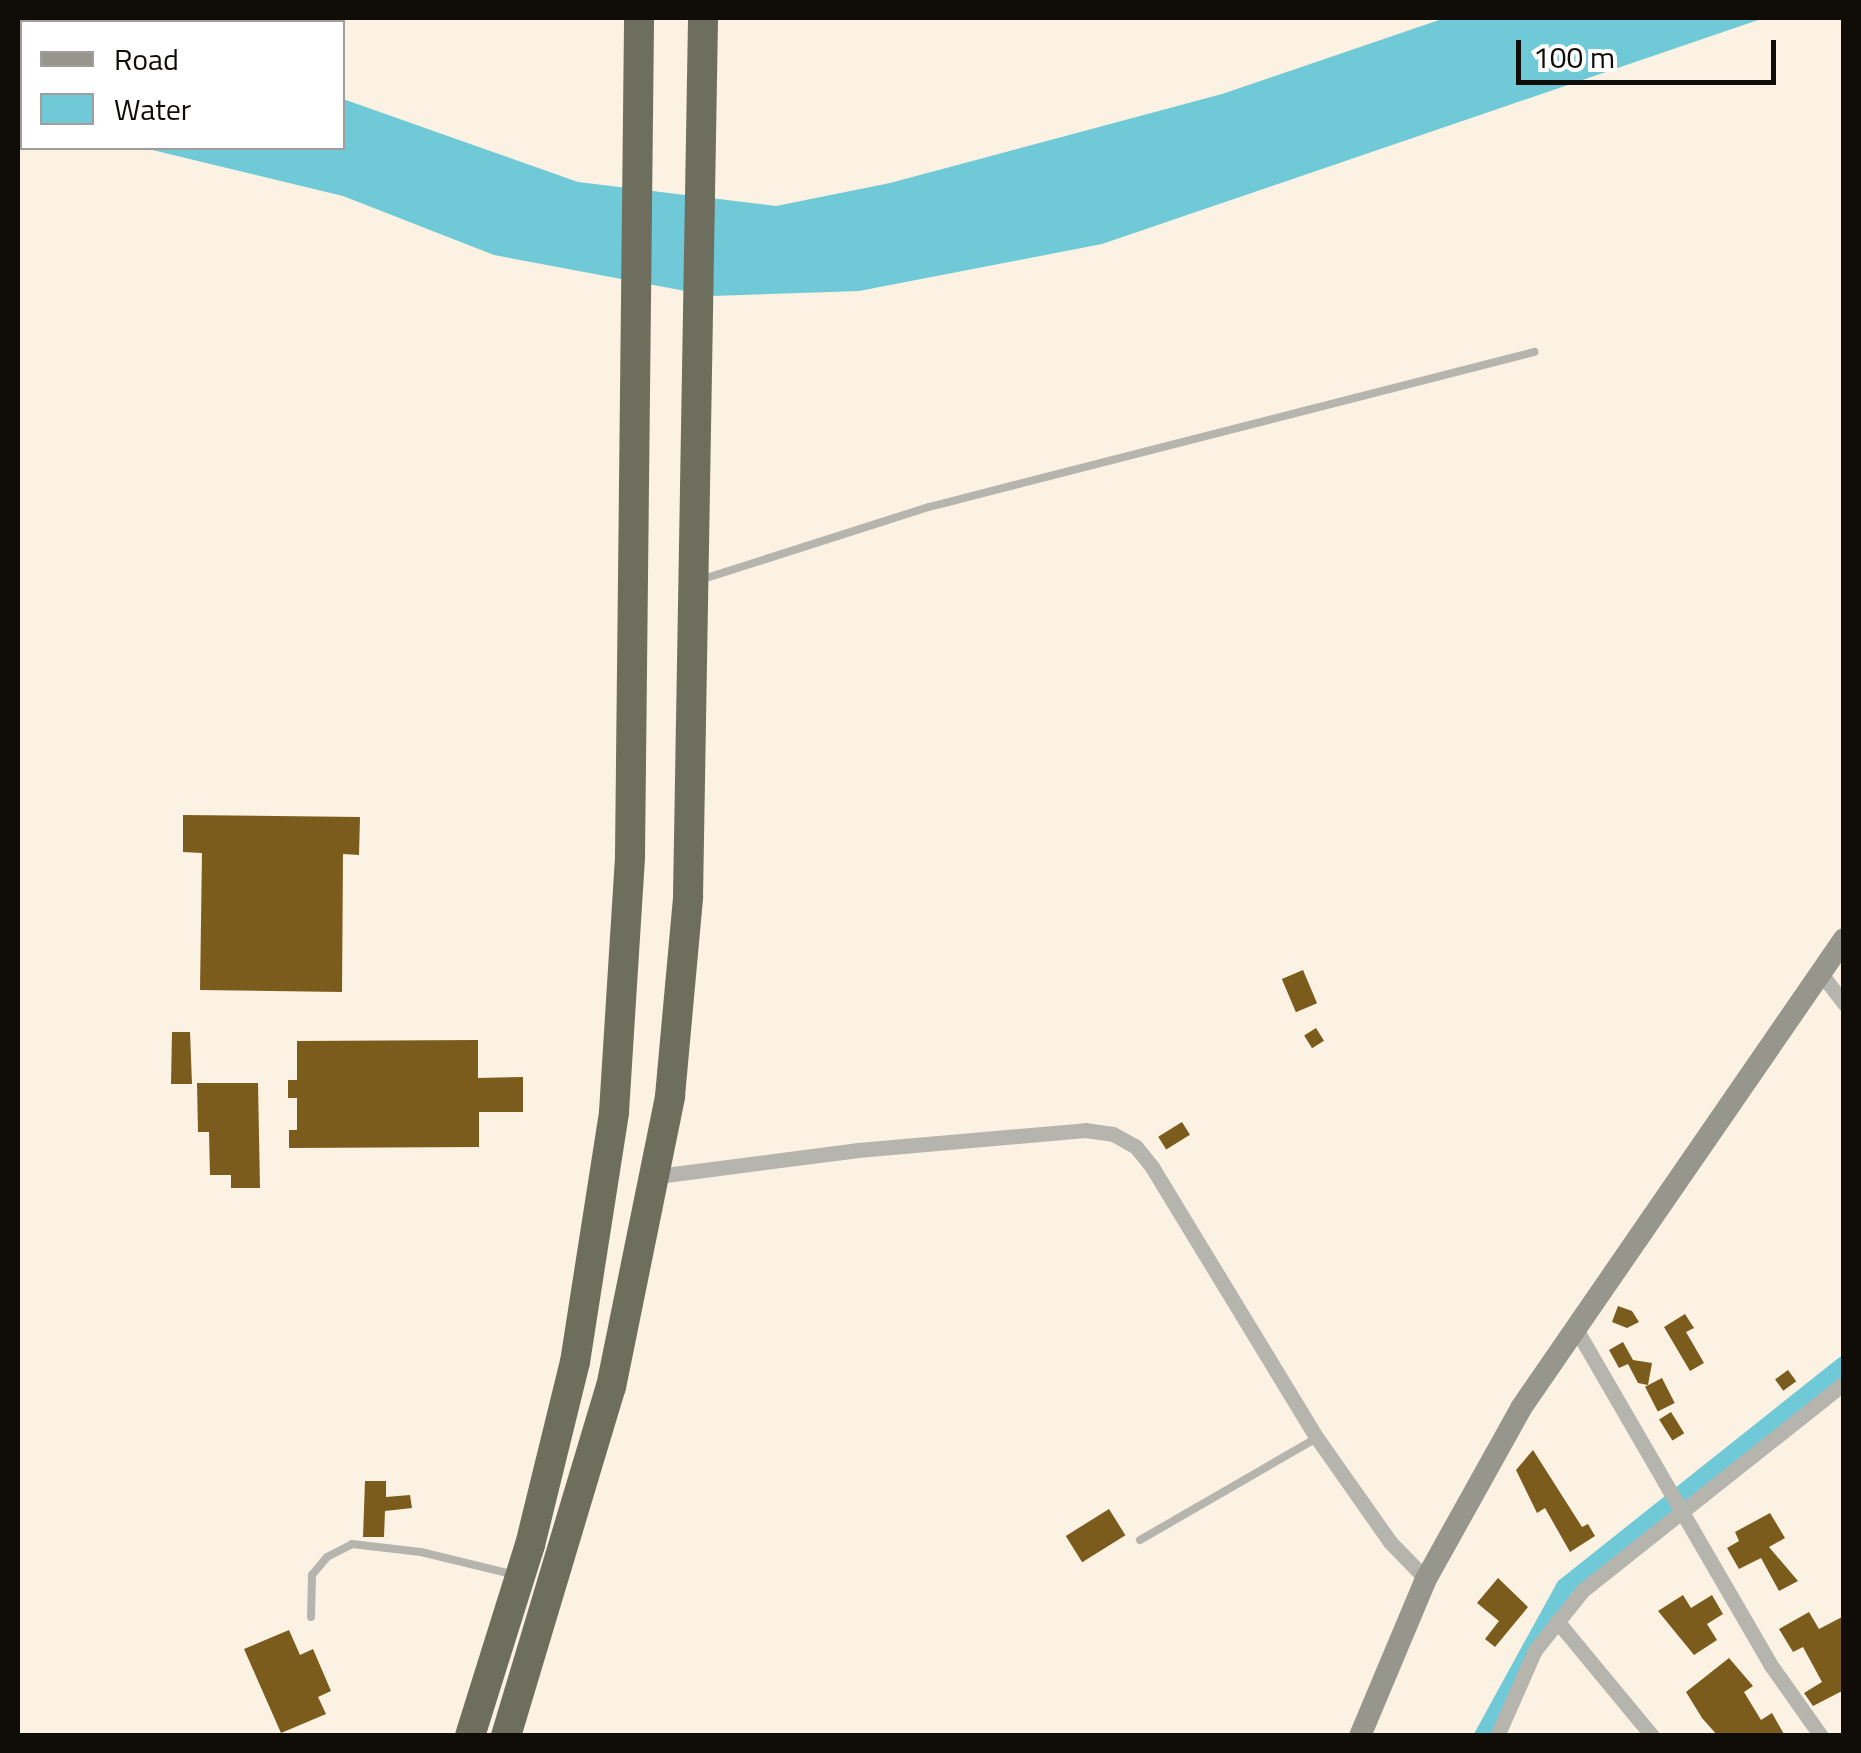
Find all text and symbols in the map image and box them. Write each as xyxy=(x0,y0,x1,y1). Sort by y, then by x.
legend xyxy=(20,20,345,150)
scale bar xyxy=(1521,20,1781,82)
text: 100 m xyxy=(1533,34,1615,80)
text: Road xyxy=(114,36,179,82)
text: Water xyxy=(114,86,191,132)

